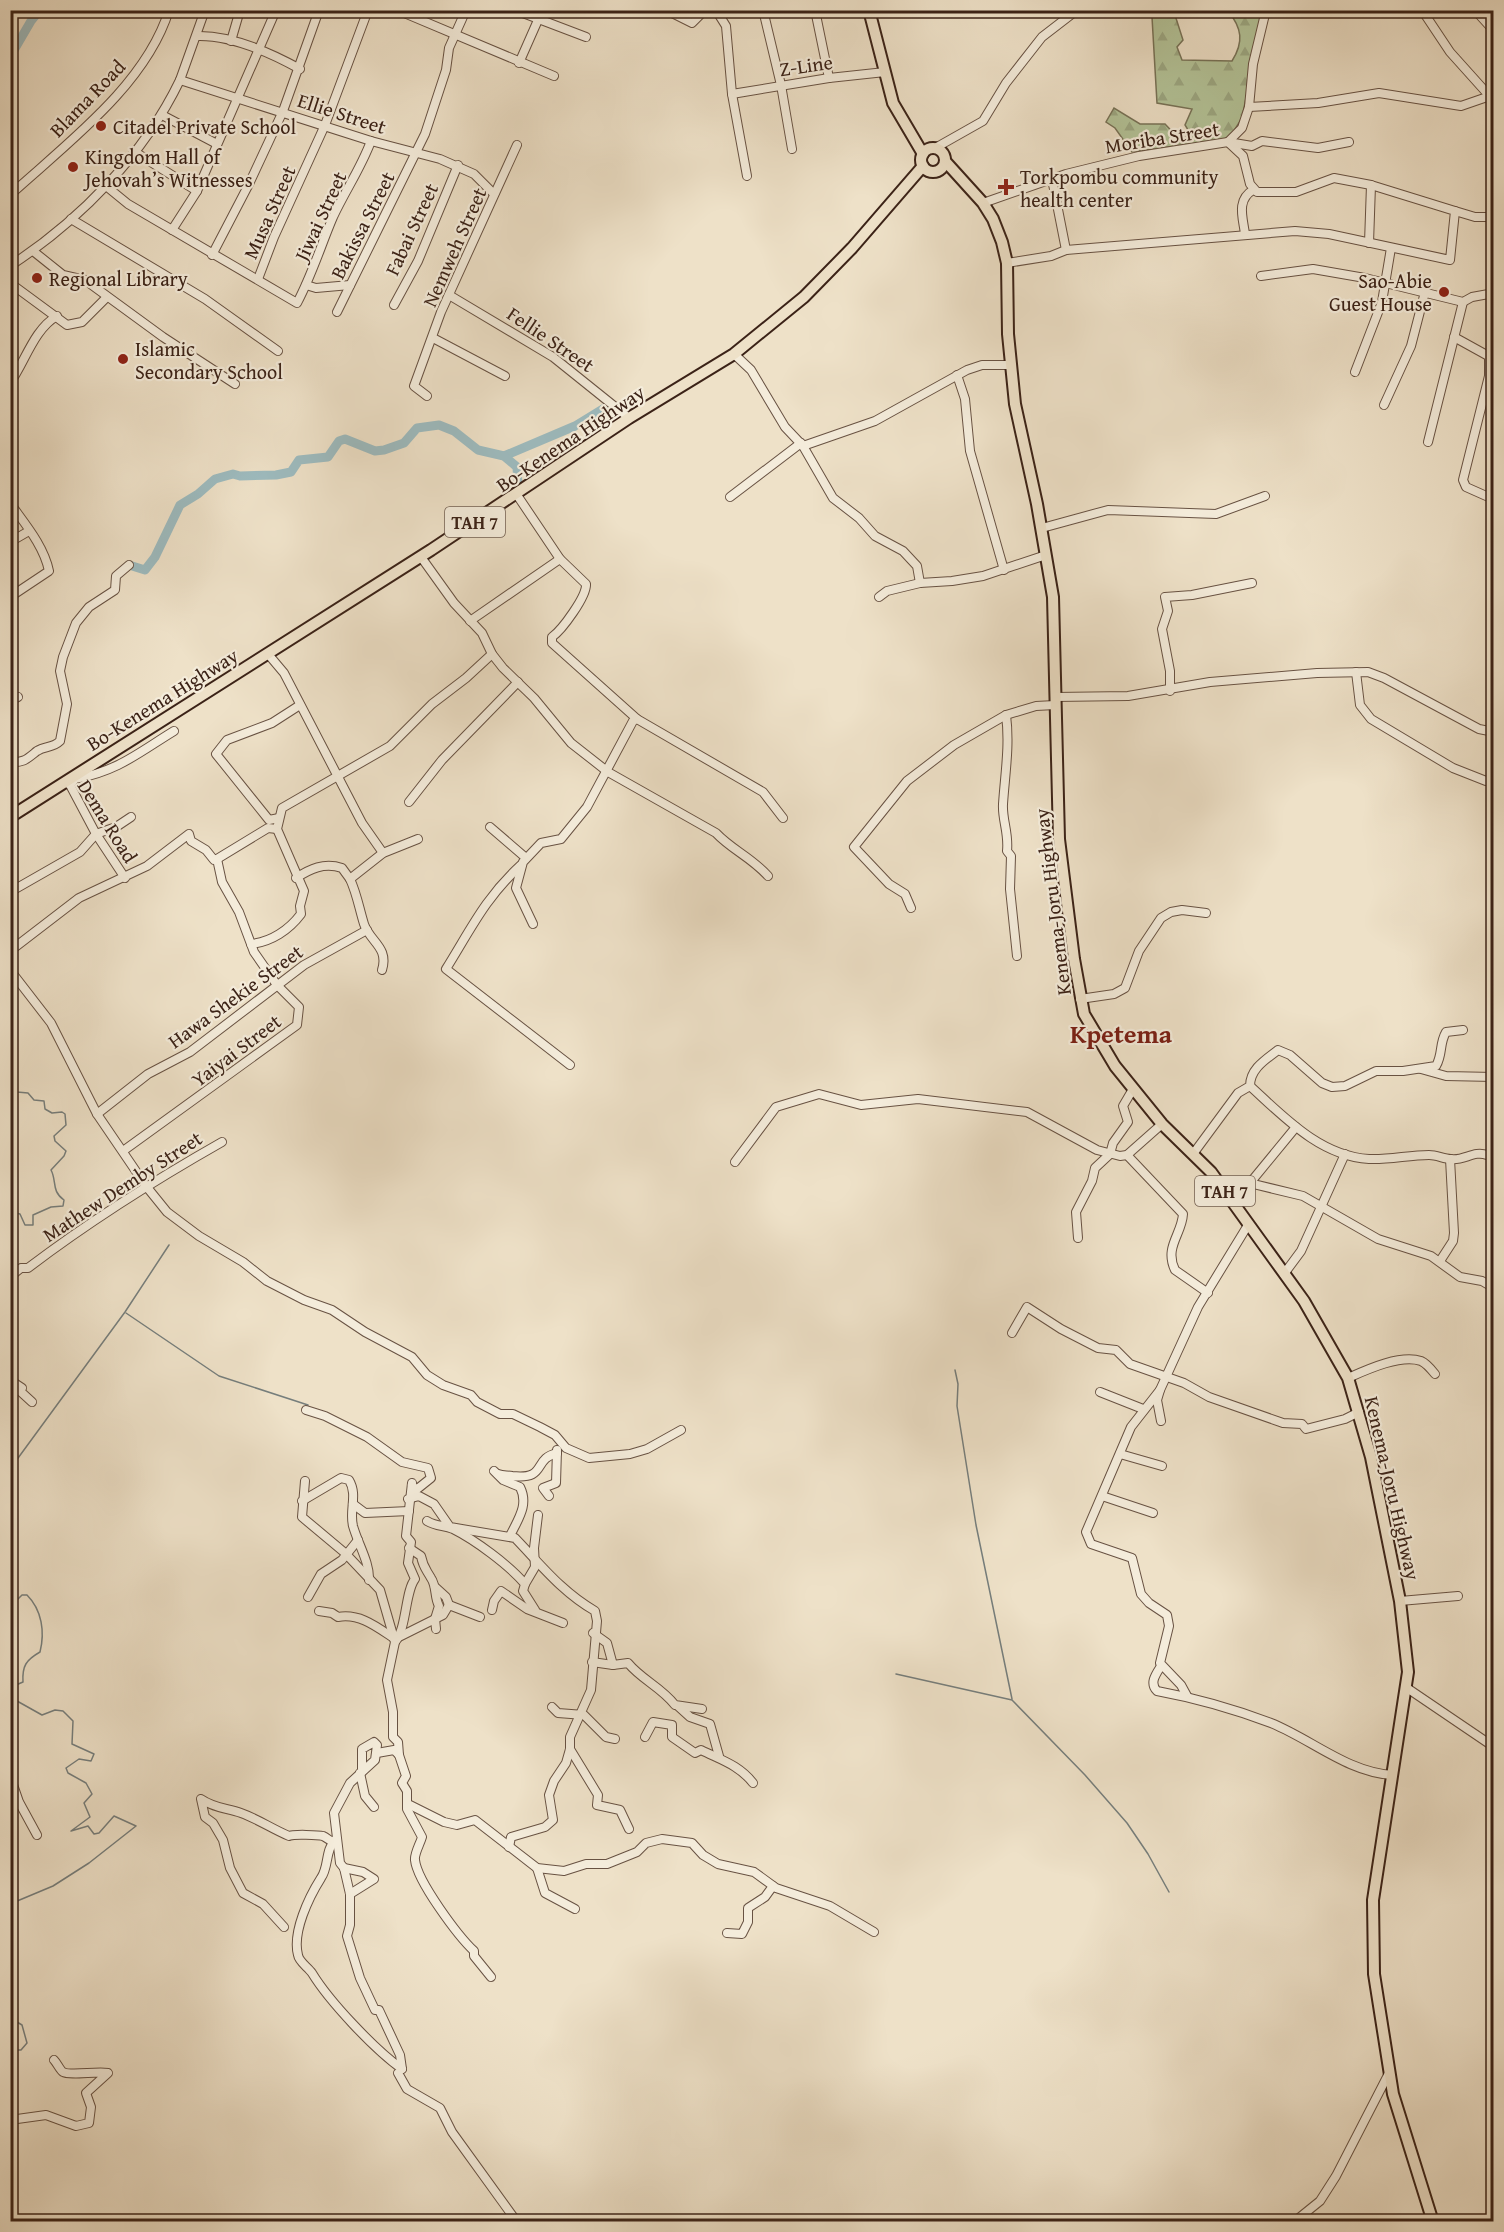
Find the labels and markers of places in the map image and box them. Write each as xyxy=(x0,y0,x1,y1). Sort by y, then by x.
place label: Citadel Private School xyxy=(113,112,297,141)
marker: Citadel Private School xyxy=(94,119,108,133)
place label: Kingdom Hall of Jehovah’s Witnesses xyxy=(82,142,253,194)
marker: Kingdom Hall of Jehovah’s Witnesses xyxy=(66,160,80,174)
place label: Torkpombu community health center xyxy=(1020,162,1218,214)
marker: Torkpombu community health center xyxy=(997,178,1015,196)
place label: Regional Library xyxy=(49,264,188,293)
place label: Sao-Abie Guest House xyxy=(1329,266,1432,318)
marker: Regional Library xyxy=(30,271,44,285)
marker: Sao-Abie Guest House xyxy=(1437,285,1451,299)
place label: Islamic Secondary School xyxy=(135,334,283,386)
marker: Islamic Secondary School xyxy=(116,352,130,366)

